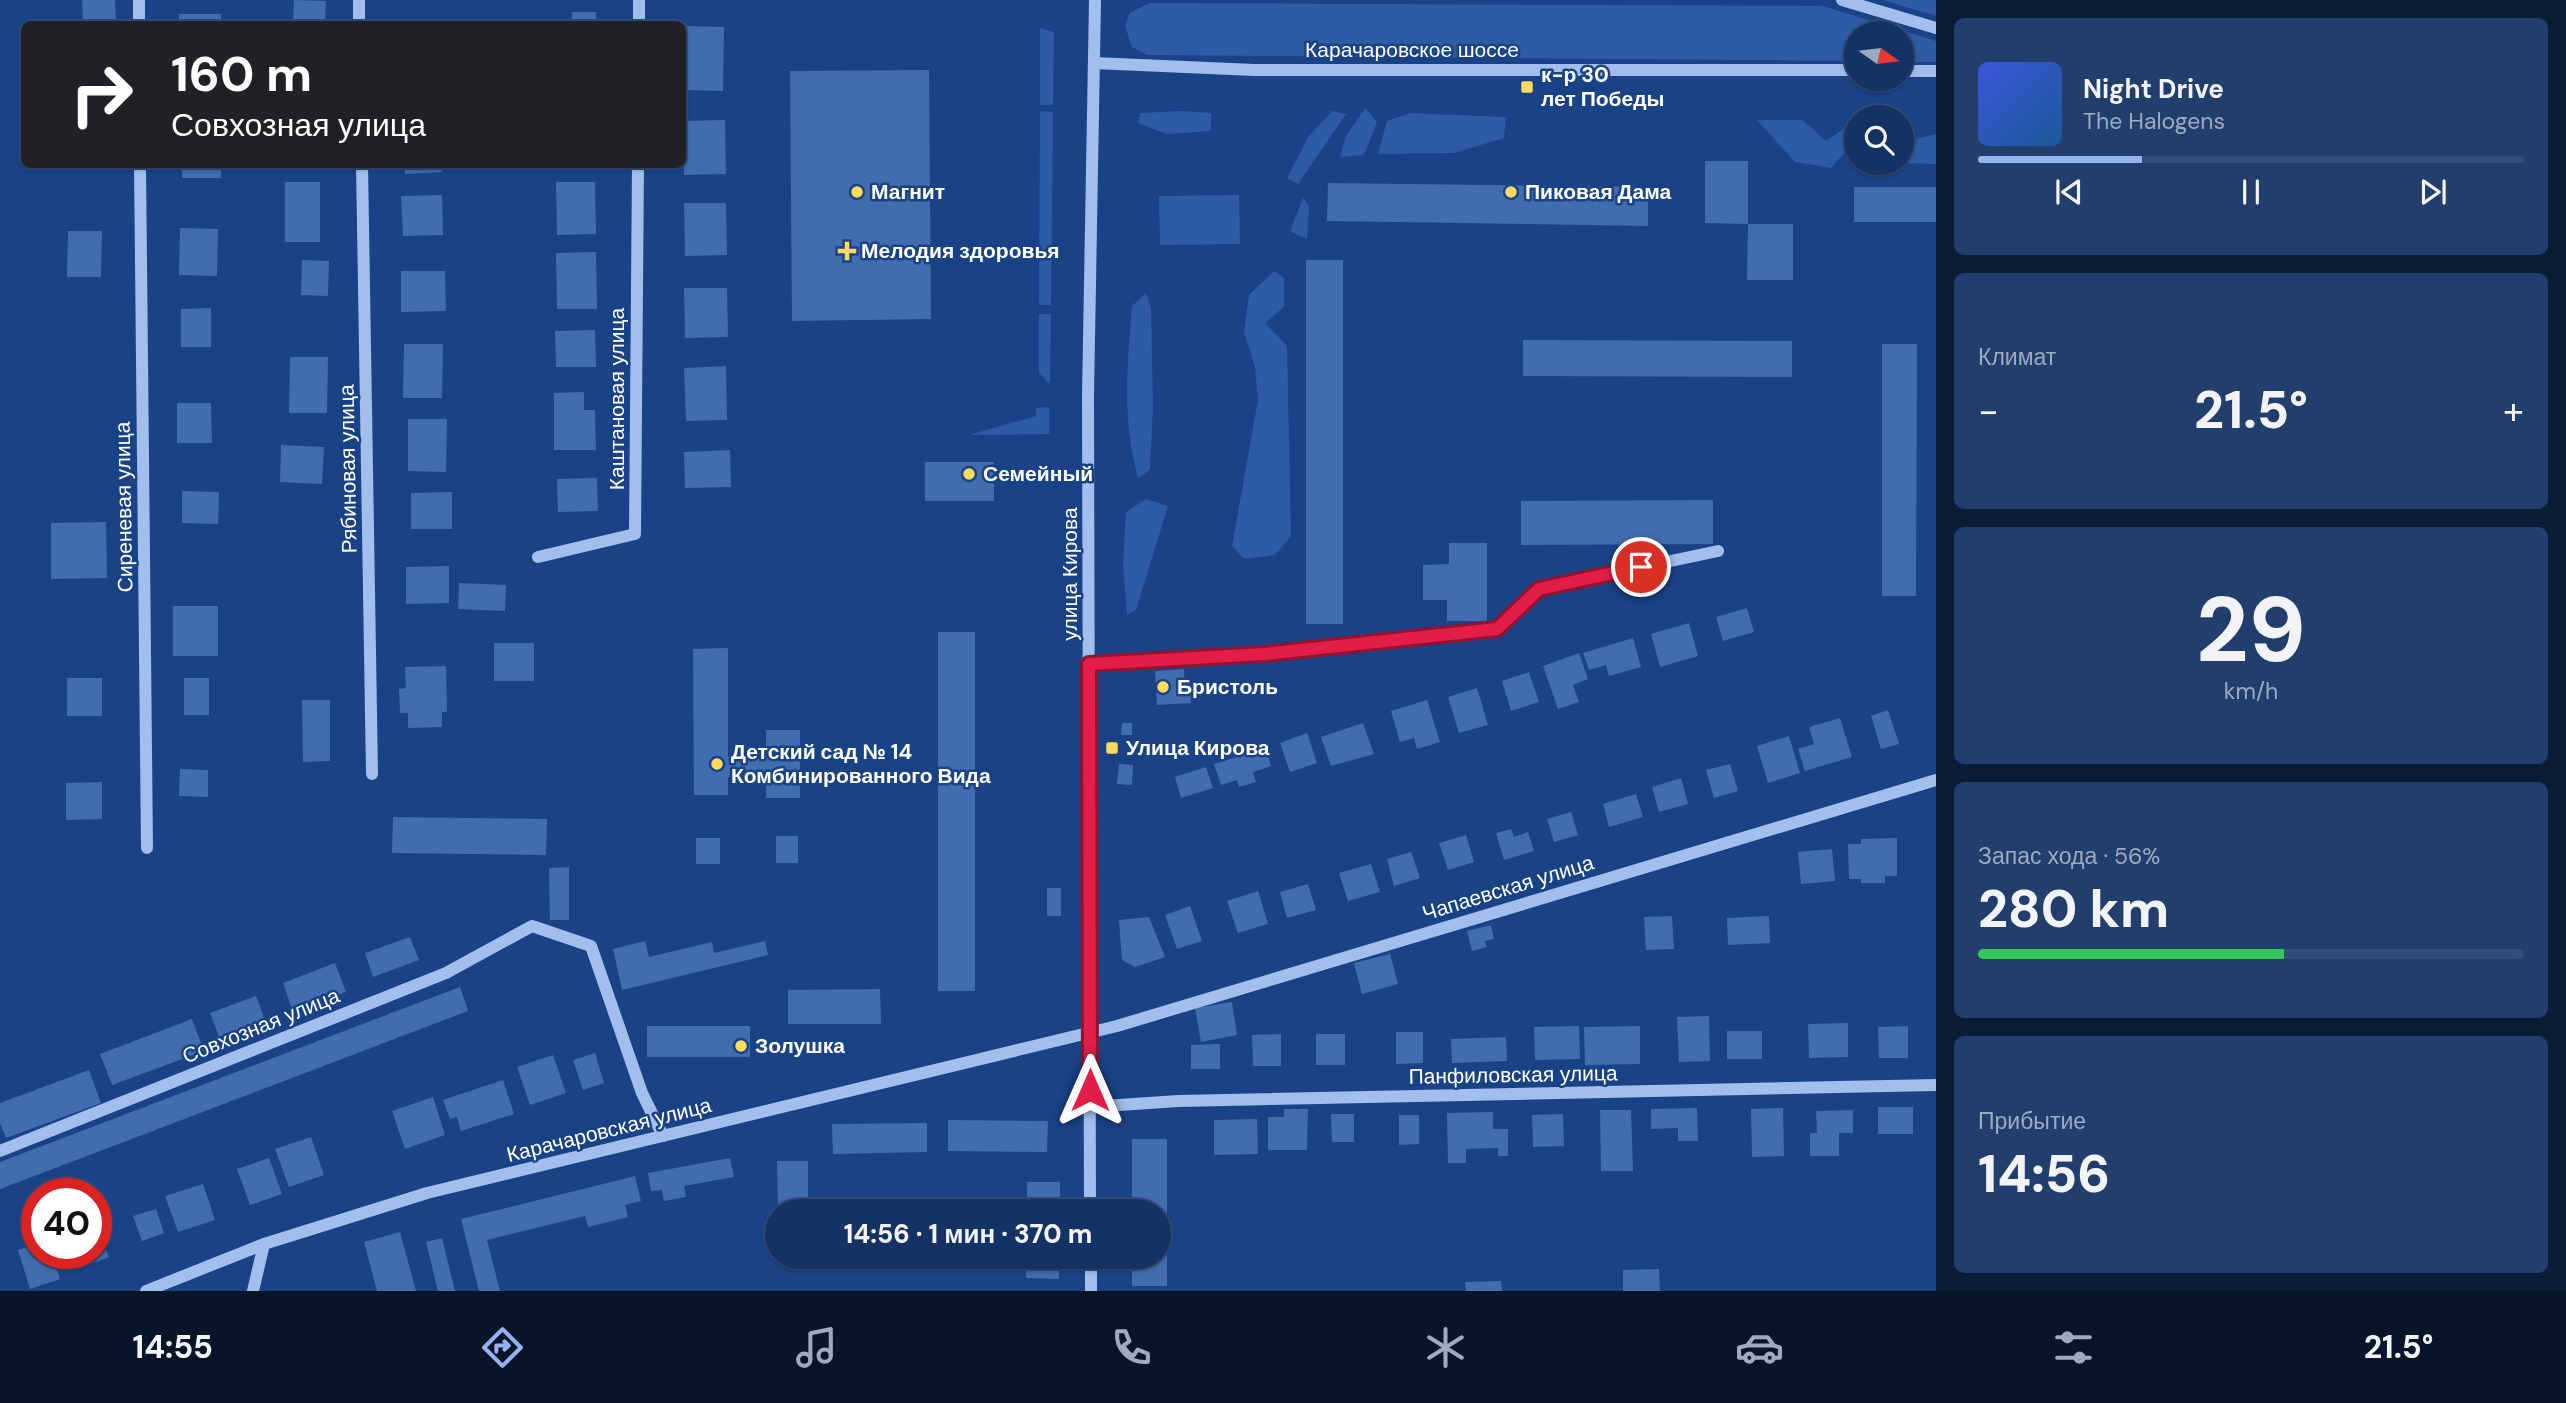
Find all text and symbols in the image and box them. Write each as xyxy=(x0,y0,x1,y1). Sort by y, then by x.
north arrow xyxy=(1844,21,1914,91)
map controls xyxy=(1844,21,1914,175)
street label: Карачаровское шоссе xyxy=(1305,36,1519,64)
text: 160 m xyxy=(171,42,312,106)
icon: right xyxy=(56,49,147,140)
place label: к-р 30 лет Победы xyxy=(1541,61,1665,113)
text: Night Drive xyxy=(2083,72,2224,106)
marker: к-р 30 лет Победы xyxy=(1519,79,1535,95)
text: Совхозная улица xyxy=(171,104,426,146)
button: search xyxy=(1844,105,1914,175)
text: The Halogens xyxy=(2083,106,2225,136)
icon: previous xyxy=(2050,173,2088,211)
icon: pause xyxy=(2232,173,2270,211)
icon: next xyxy=(2414,173,2452,211)
place label: Магнит xyxy=(871,178,945,206)
place label: Пиковая Дама xyxy=(1525,178,1671,206)
marker: Магнит xyxy=(849,184,865,200)
marker: Пиковая Дама xyxy=(1503,184,1519,200)
place label: Мелодия здоровья xyxy=(861,237,1060,265)
marker: Мелодия здоровья xyxy=(839,243,855,259)
street label: Каштановая улица xyxy=(603,307,631,490)
text: Климат xyxy=(1978,342,2056,372)
text: 21.5° xyxy=(2194,376,2308,444)
street label: Рябиновая улица xyxy=(333,384,363,554)
text: − xyxy=(1978,386,1999,436)
text: + xyxy=(2503,386,2524,436)
street label: Сиреневая улица xyxy=(109,421,139,593)
place label: Семейный xyxy=(983,460,1093,488)
marker: Семейный xyxy=(961,466,977,482)
street label: улица Кирова xyxy=(1056,507,1084,641)
pin xyxy=(1611,537,1671,597)
icon: arrive xyxy=(1622,548,1660,586)
text: 29 xyxy=(2196,571,2306,689)
place label: Бристоль xyxy=(1177,673,1278,701)
text: km/h xyxy=(2224,676,2278,706)
marker: Бристоль xyxy=(1155,679,1171,695)
place label: Улица Кирова xyxy=(1126,734,1270,762)
place label: Детский сад № 14 Комбинированного Вида xyxy=(731,738,991,790)
marker: Улица Кирова xyxy=(1104,740,1120,756)
marker: Детский сад № 14 Комбинированного Вида xyxy=(709,756,725,772)
text: Запас хода · 56% xyxy=(1978,841,2160,871)
street label: Чапаевская улица xyxy=(1419,849,1597,927)
text: 280 km xyxy=(1978,875,2169,943)
street label: Совхозная улица xyxy=(178,982,344,1070)
place label: Золушка xyxy=(755,1032,845,1060)
marker: Золушка xyxy=(733,1038,749,1054)
position arrow xyxy=(1053,1053,1127,1127)
street label: Панфиловская улица xyxy=(1408,1059,1618,1091)
street label: Карачаровская улица xyxy=(504,1091,715,1169)
text: Прибытие xyxy=(1978,1106,2086,1136)
text: 14:56 xyxy=(1978,1140,2110,1208)
speed limit sign: 40 xyxy=(21,1178,112,1269)
text: 14:56 · 1 мин · 370 m xyxy=(844,1217,1092,1251)
icon: directions xyxy=(478,1323,527,1372)
icon: music xyxy=(792,1323,841,1372)
icon: phone xyxy=(1107,1323,1156,1372)
icon: climate xyxy=(1421,1323,1470,1372)
icon: car xyxy=(1735,1323,1784,1372)
icon: filters xyxy=(2049,1323,2098,1372)
text: 14:55 xyxy=(133,1326,213,1368)
text: 21.5° xyxy=(2364,1326,2433,1368)

